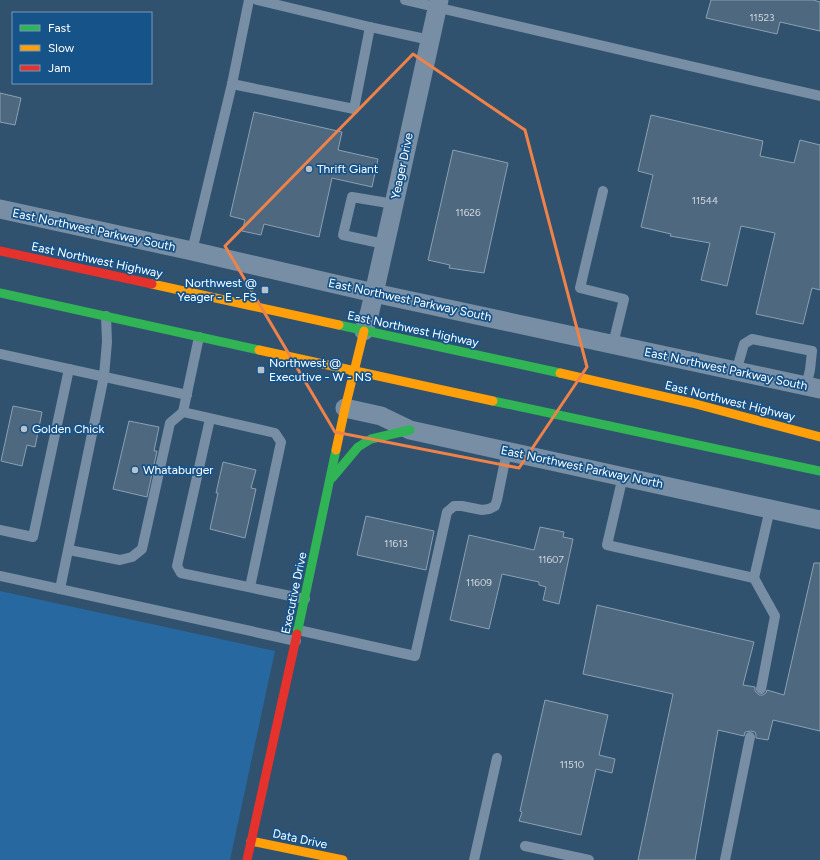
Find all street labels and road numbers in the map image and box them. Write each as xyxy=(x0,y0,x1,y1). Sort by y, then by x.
street label: Yeager Drive xyxy=(388,131,416,201)
street label: East Northwest Parkway South xyxy=(11,206,177,254)
street label: East Northwest Highway xyxy=(30,239,165,281)
street label: East Northwest Parkway South xyxy=(327,276,493,324)
street label: East Northwest Highway xyxy=(346,308,481,350)
street label: East Northwest Parkway South xyxy=(643,345,809,393)
street label: East Northwest Highway xyxy=(663,378,797,424)
street label: East Northwest Parkway North xyxy=(500,443,665,491)
street label: Executive Drive xyxy=(279,550,310,635)
street label: Data Drive xyxy=(271,826,329,852)

